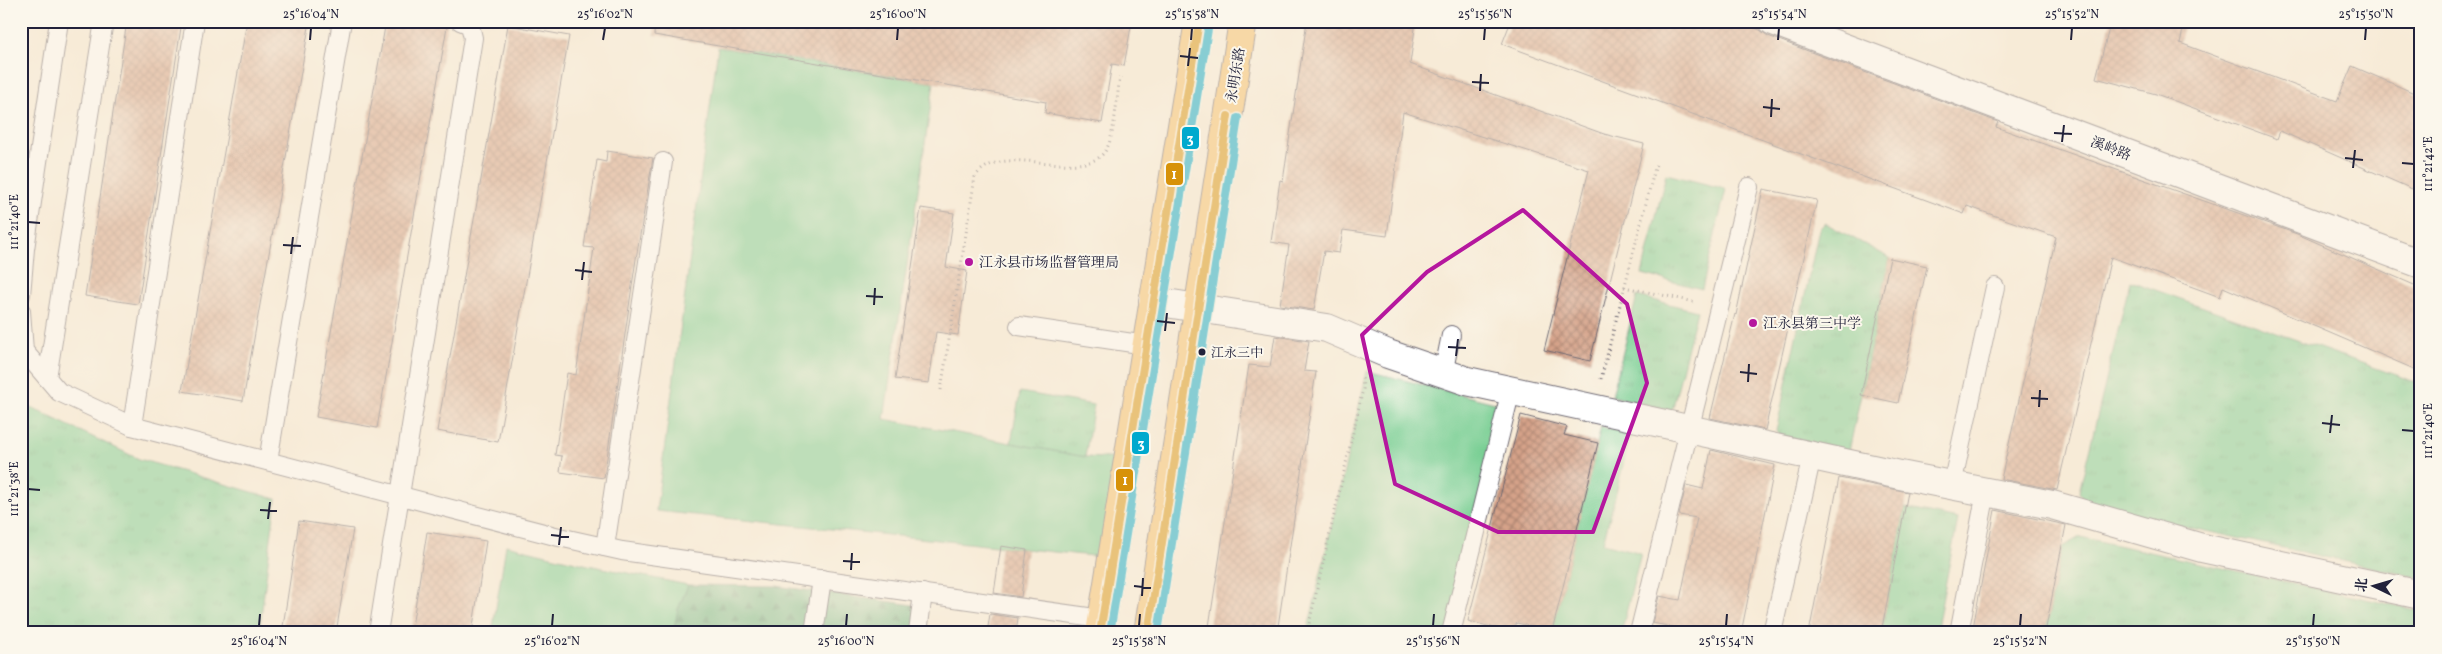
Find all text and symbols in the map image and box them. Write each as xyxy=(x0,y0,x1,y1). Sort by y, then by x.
text: 25°16'04"N xyxy=(283,7,339,23)
text: 25°16'02"N xyxy=(577,7,633,23)
text: 25°16'00"N xyxy=(869,7,927,23)
text: 25°15'58"N xyxy=(1165,7,1219,23)
text: 25°15'56"N xyxy=(1458,7,1512,23)
text: 25°15'54"N xyxy=(1751,7,1807,23)
text: 25°15'52"N xyxy=(2045,7,2099,23)
text: 25°15'50"N xyxy=(2338,7,2394,23)
street label: 永明东路 xyxy=(1223,46,1250,104)
line badge: 3 xyxy=(1181,126,1200,150)
text: 3 xyxy=(1186,130,1194,149)
street label: 溪岭路 xyxy=(2087,133,2133,166)
text: 111°21'42"E xyxy=(2421,136,2437,192)
line badge: 1 xyxy=(1165,162,1184,186)
text: 1 xyxy=(1171,166,1177,185)
text: 111°21'40"E xyxy=(7,194,23,250)
place label: 江永县市场监督管理局 xyxy=(979,254,1119,273)
marker: 江永县市场监督管理局 xyxy=(963,256,975,268)
place label: 江永县第三中学 xyxy=(1763,315,1861,334)
marker: 江永县第三中学 xyxy=(1747,317,1759,329)
place label: 江永三中 xyxy=(1211,345,1263,363)
marker: 江永三中 xyxy=(1197,347,1207,357)
text: 111°21'40"E xyxy=(2421,403,2437,459)
line badge: 3 xyxy=(1131,431,1150,455)
text: 3 xyxy=(1137,435,1145,454)
text: 111°21'38"E xyxy=(7,461,23,517)
line badge: 1 xyxy=(1115,468,1134,492)
text: 1 xyxy=(1122,472,1128,491)
north arrow xyxy=(2350,562,2400,612)
text: 北 xyxy=(2352,577,2373,593)
text: 25°16'04"N xyxy=(231,634,287,650)
text: 25°16'02"N xyxy=(524,634,580,650)
text: 25°16'00"N xyxy=(817,634,875,650)
text: 25°15'58"N xyxy=(1112,634,1166,650)
text: 25°15'56"N xyxy=(1406,634,1460,650)
text: 25°15'54"N xyxy=(1698,634,1754,650)
text: 25°15'52"N xyxy=(1993,634,2047,650)
text: 25°15'50"N xyxy=(2285,634,2341,650)

